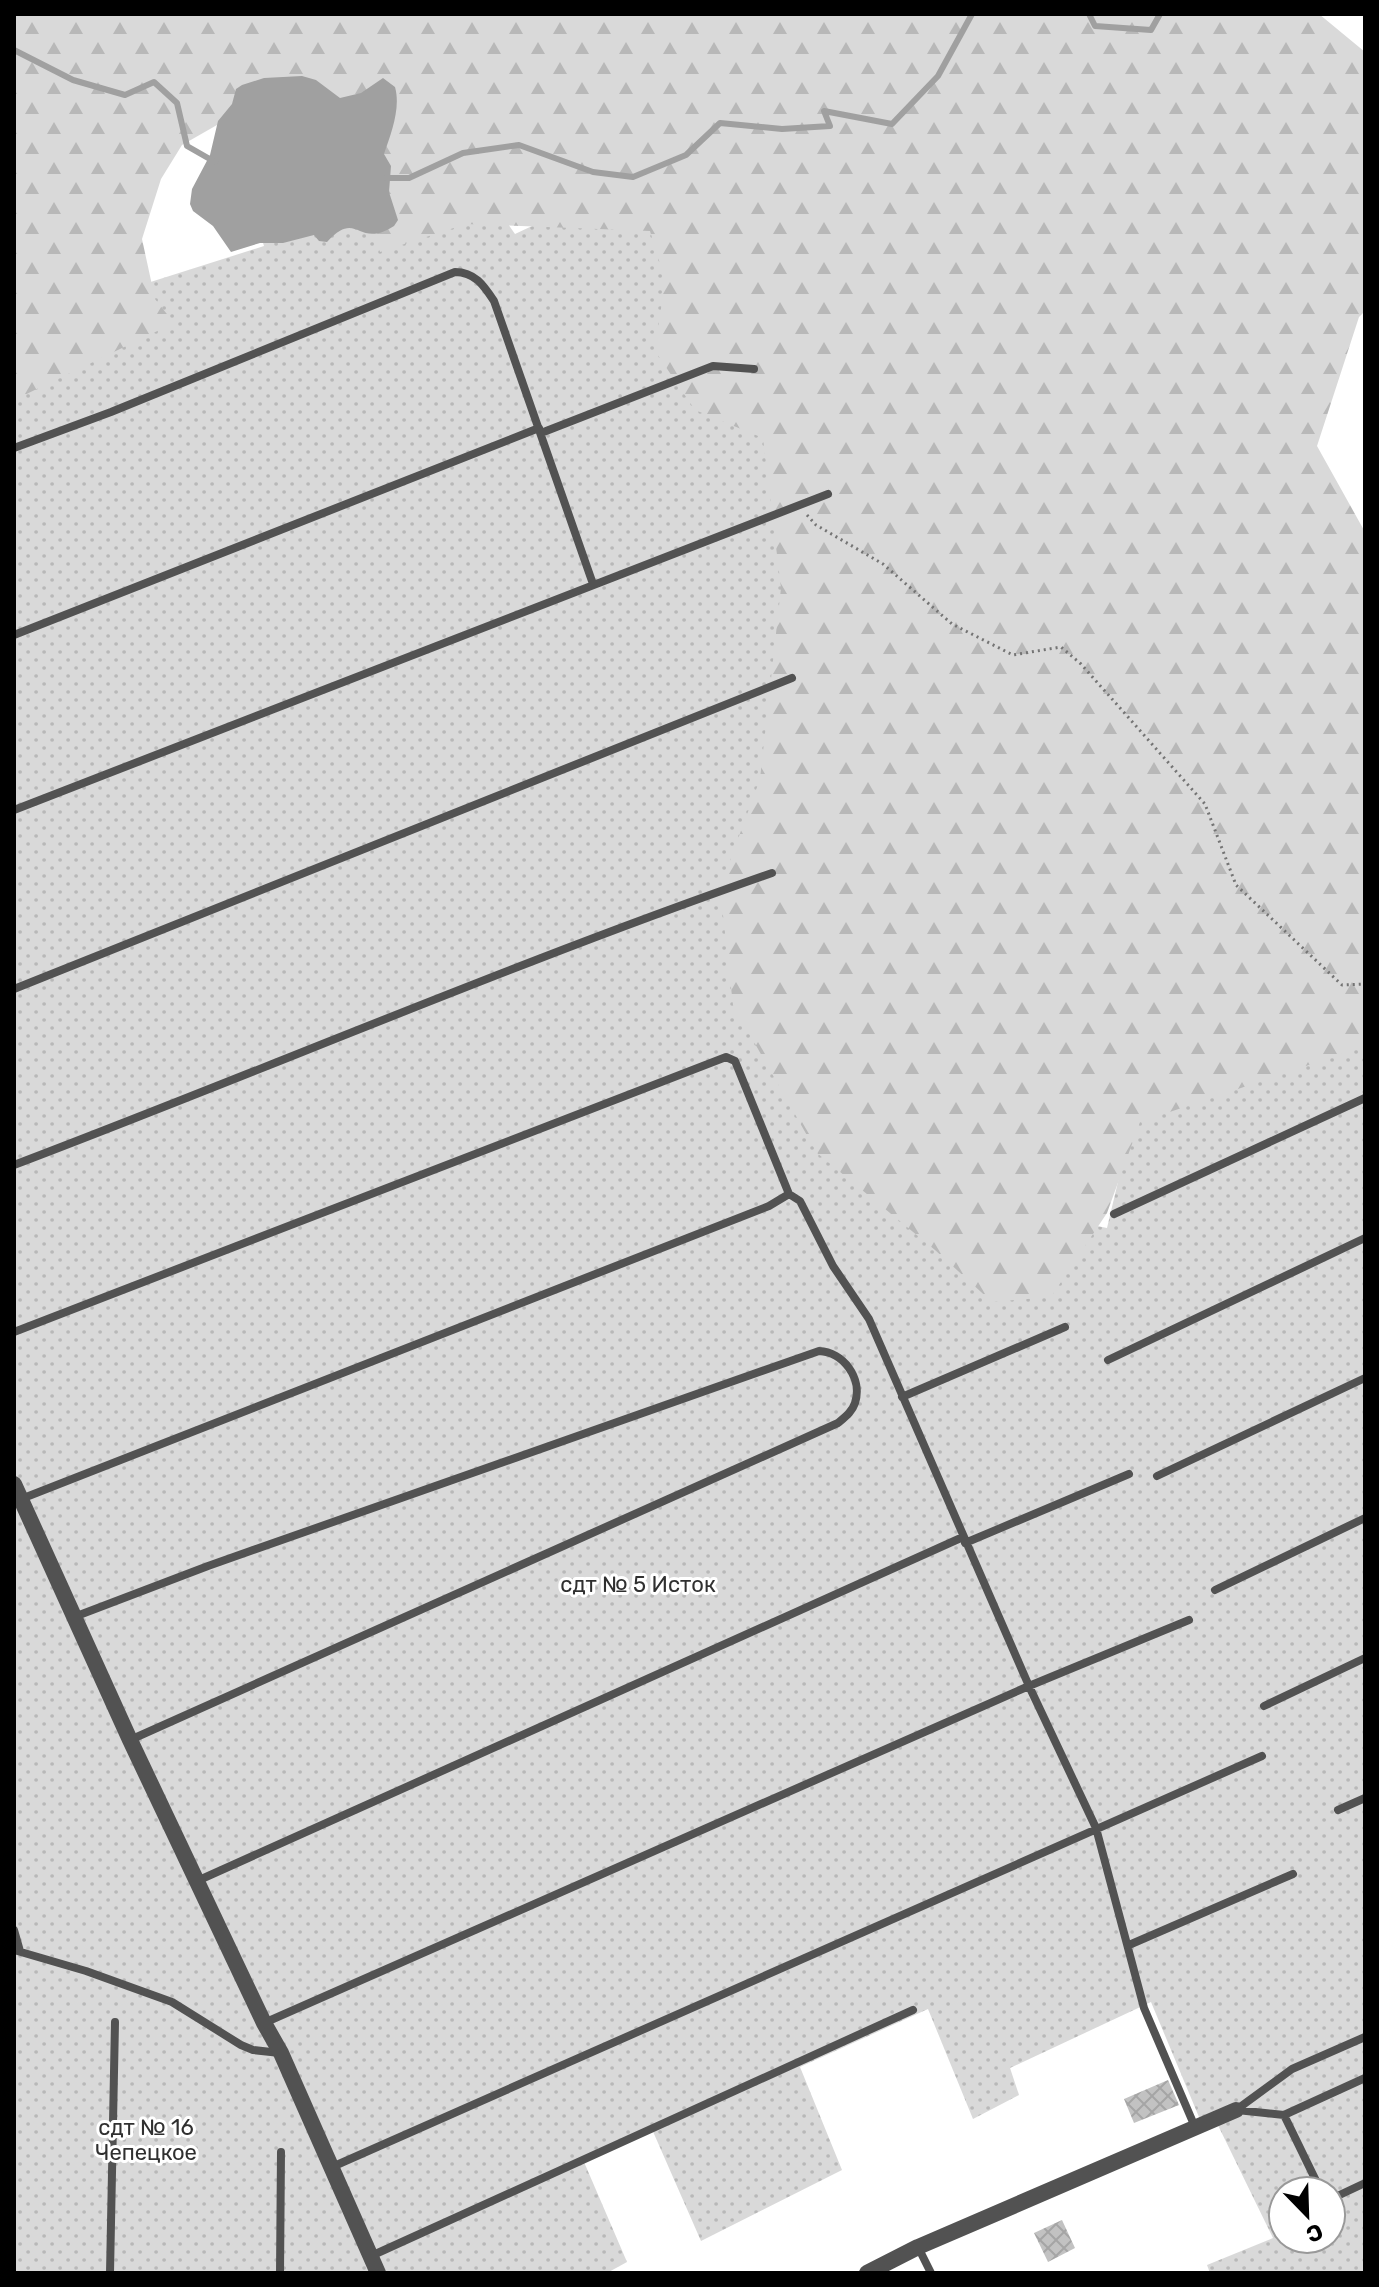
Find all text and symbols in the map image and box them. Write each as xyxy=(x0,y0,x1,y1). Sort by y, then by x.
park label: сдт № 5 Исток xyxy=(560,1571,716,1598)
park label: сдт № 16 Чепецкое xyxy=(95,2114,197,2166)
north arrow xyxy=(1267,2175,1347,2255)
text: С xyxy=(1302,2218,1327,2248)

